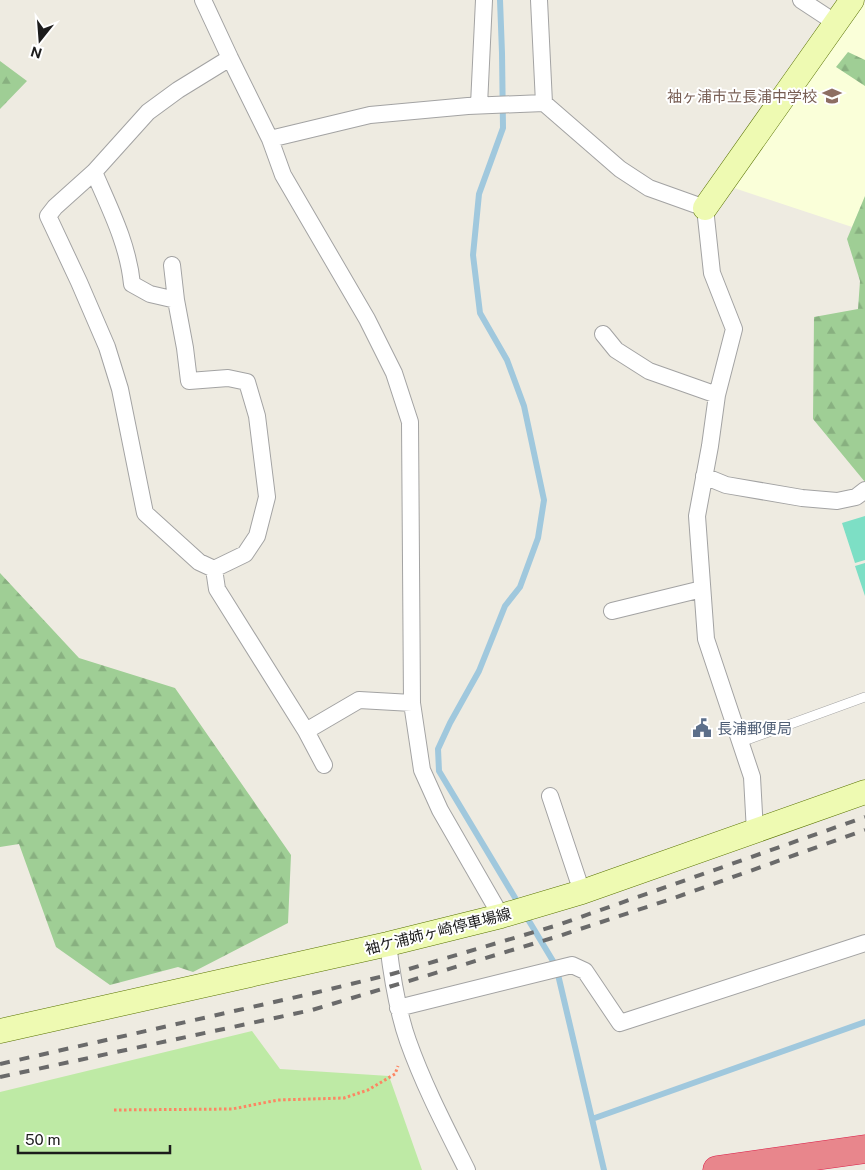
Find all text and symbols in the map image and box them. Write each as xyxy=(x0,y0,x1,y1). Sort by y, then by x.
north arrow xyxy=(15,15,65,65)
text: N xyxy=(29,43,44,62)
school or university icon: 袖ヶ浦市立長浦中学校 xyxy=(821,85,843,107)
place label: 袖ヶ浦市立長浦中学校 xyxy=(667,88,817,105)
public building icon: 長浦郵便局 xyxy=(691,717,713,739)
place label: 長浦郵便局 xyxy=(717,720,792,737)
street label: 袖ケ浦姉ヶ崎停車場線 xyxy=(363,905,513,957)
scale bar xyxy=(18,1122,170,1154)
text: 50 m xyxy=(25,1131,60,1148)

